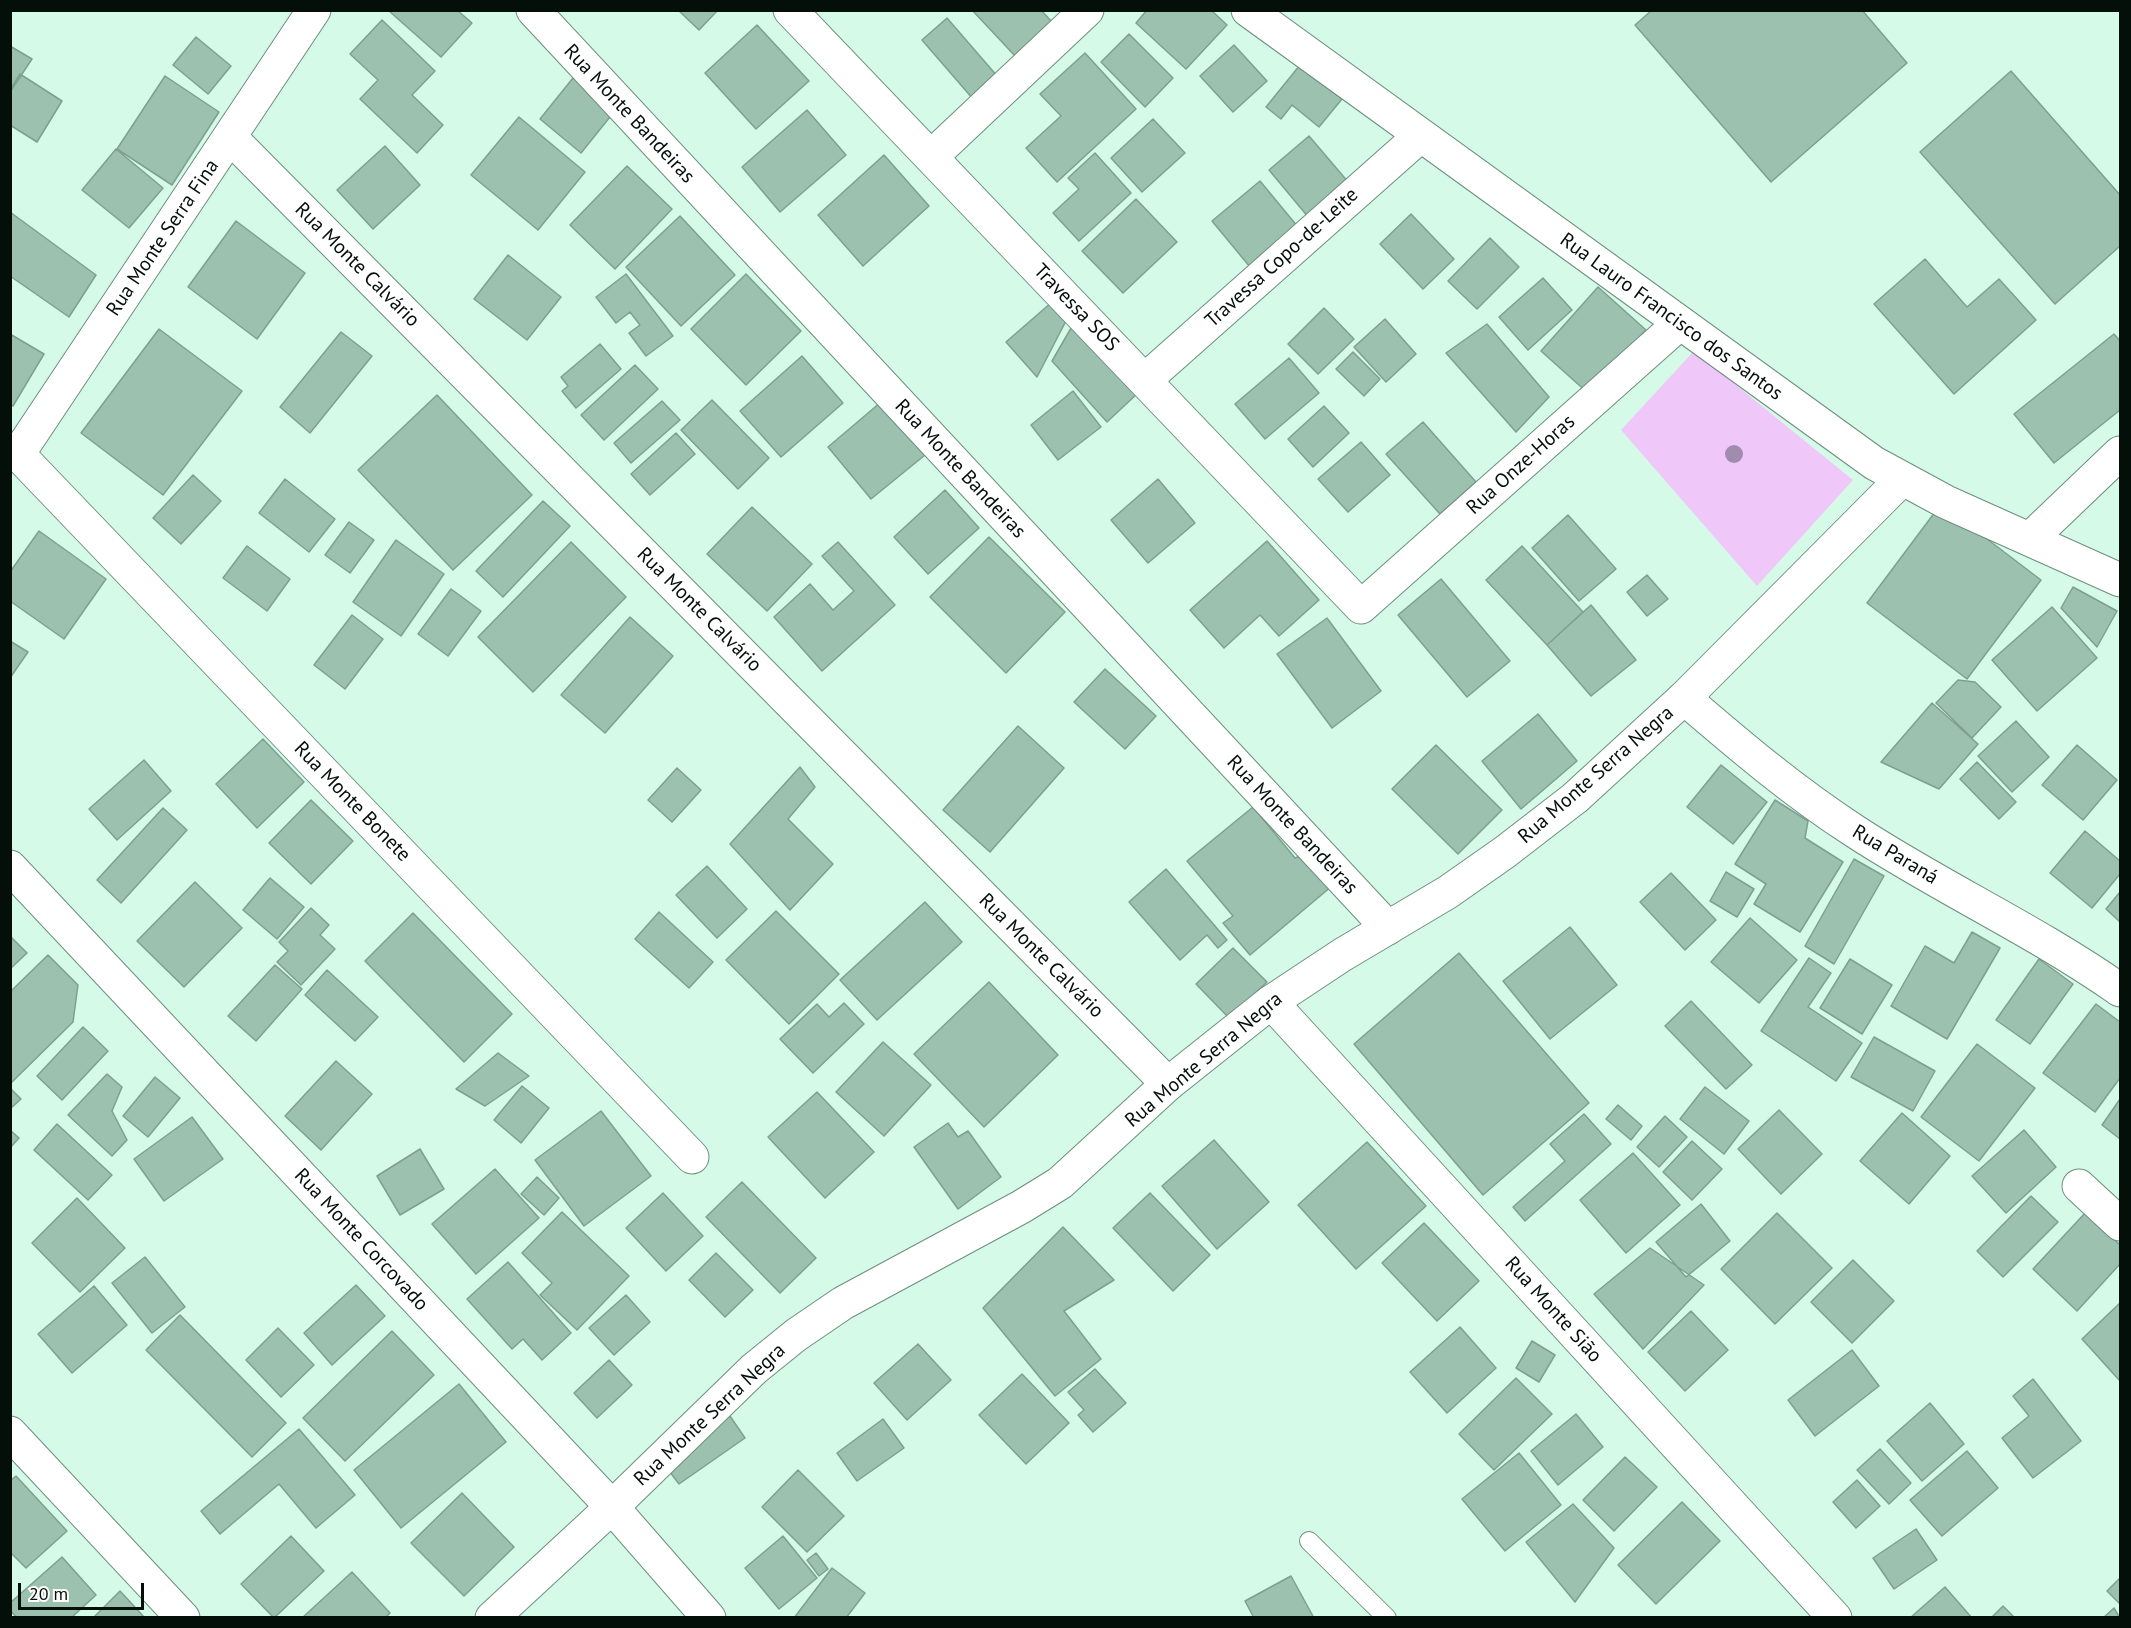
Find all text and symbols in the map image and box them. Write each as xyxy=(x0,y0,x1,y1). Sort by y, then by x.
street label: Rua Monte Bandeiras xyxy=(558,40,700,188)
street label: Rua Monte Serra Fina xyxy=(102,155,224,321)
street label: Travessa Copo-de-Leite xyxy=(1201,183,1363,333)
street label: Rua Monte Calvário xyxy=(290,198,424,332)
street label: Rua Lauro Francisco dos Santos xyxy=(1555,228,1787,406)
street label: Travessa SOS xyxy=(1028,259,1124,357)
street label: Rua Monte Bandeiras xyxy=(889,395,1031,543)
street label: Rua Onze-Horas xyxy=(1462,410,1580,520)
street label: Rua Monte Calvário xyxy=(632,543,766,677)
street label: Rua Monte Serra Negra xyxy=(1513,701,1679,849)
street label: Rua Monte Bonete xyxy=(289,737,415,867)
street label: Rua Monte Bandeiras xyxy=(1221,751,1363,899)
street label: Rua Paraná xyxy=(1848,820,1942,890)
street label: Rua Monte Calvário xyxy=(974,889,1108,1023)
street label: Rua Monte Serra Negra xyxy=(1121,987,1287,1133)
street label: Rua Monte Corcovado xyxy=(289,1164,433,1316)
street label: Rua Monte Sião xyxy=(1499,1252,1607,1368)
street label: Rua Monte Serra Negra xyxy=(629,1339,791,1491)
scale bar xyxy=(21,1571,147,1609)
text: 20 m xyxy=(29,1582,68,1605)

